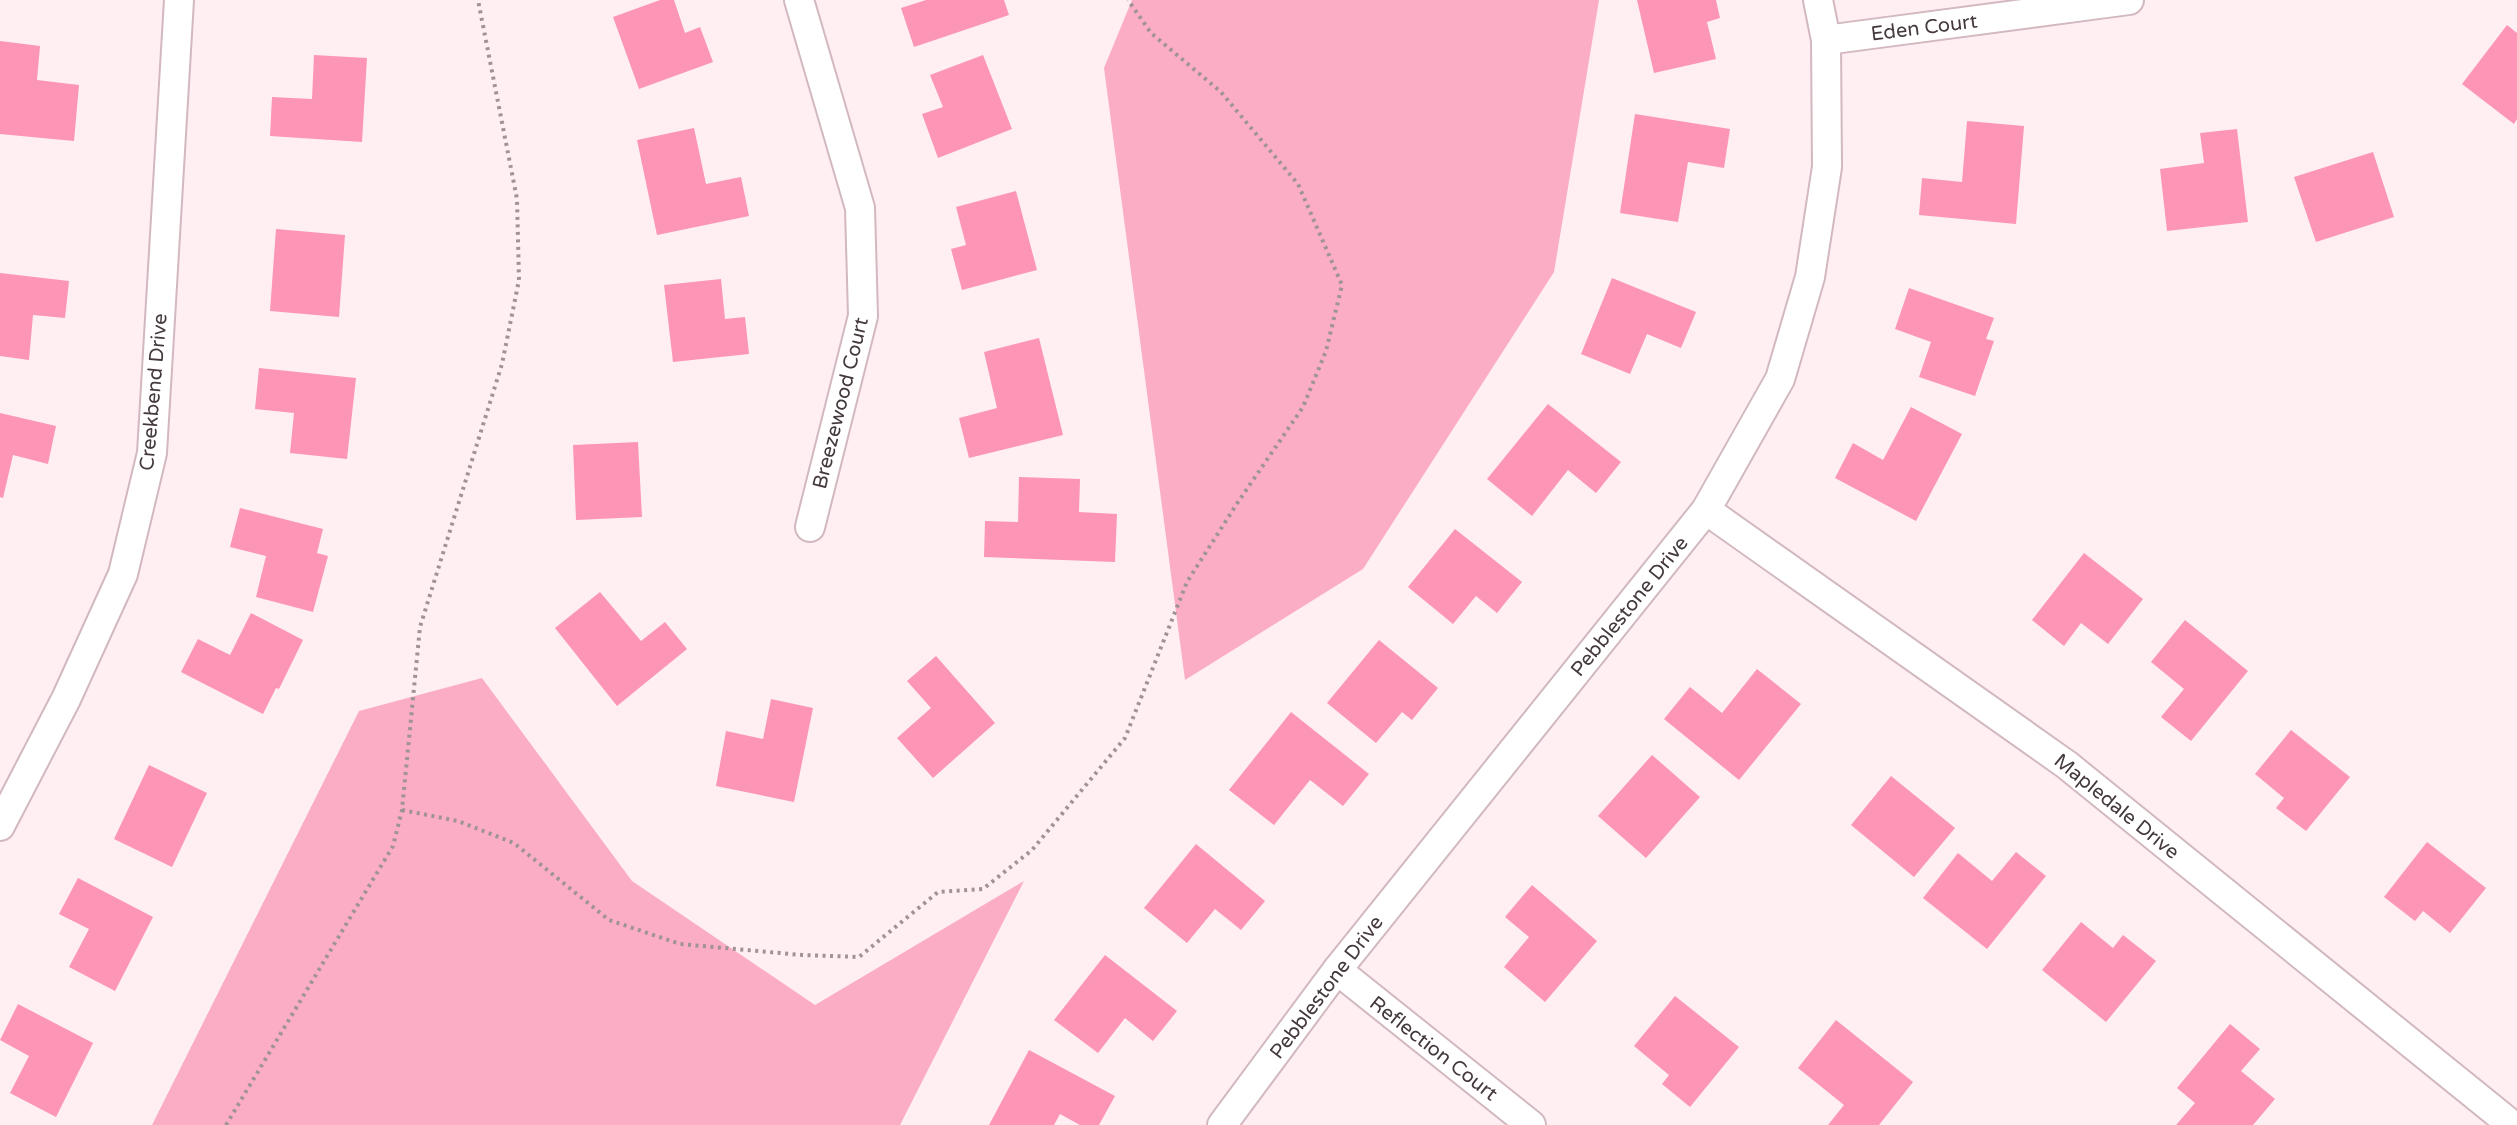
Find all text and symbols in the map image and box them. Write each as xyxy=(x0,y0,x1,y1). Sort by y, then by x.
street label: Eden Court xyxy=(1870,10,1979,46)
street label: Creekbend Drive xyxy=(135,312,173,472)
street label: Breezewood Court xyxy=(808,315,874,492)
street label: Pebblestone Drive xyxy=(1566,532,1694,681)
street label: Mapledale Drive xyxy=(2049,749,2184,865)
street label: Pebblestone Drive xyxy=(1265,911,1388,1064)
street label: Reflection Court xyxy=(1365,991,1502,1106)

